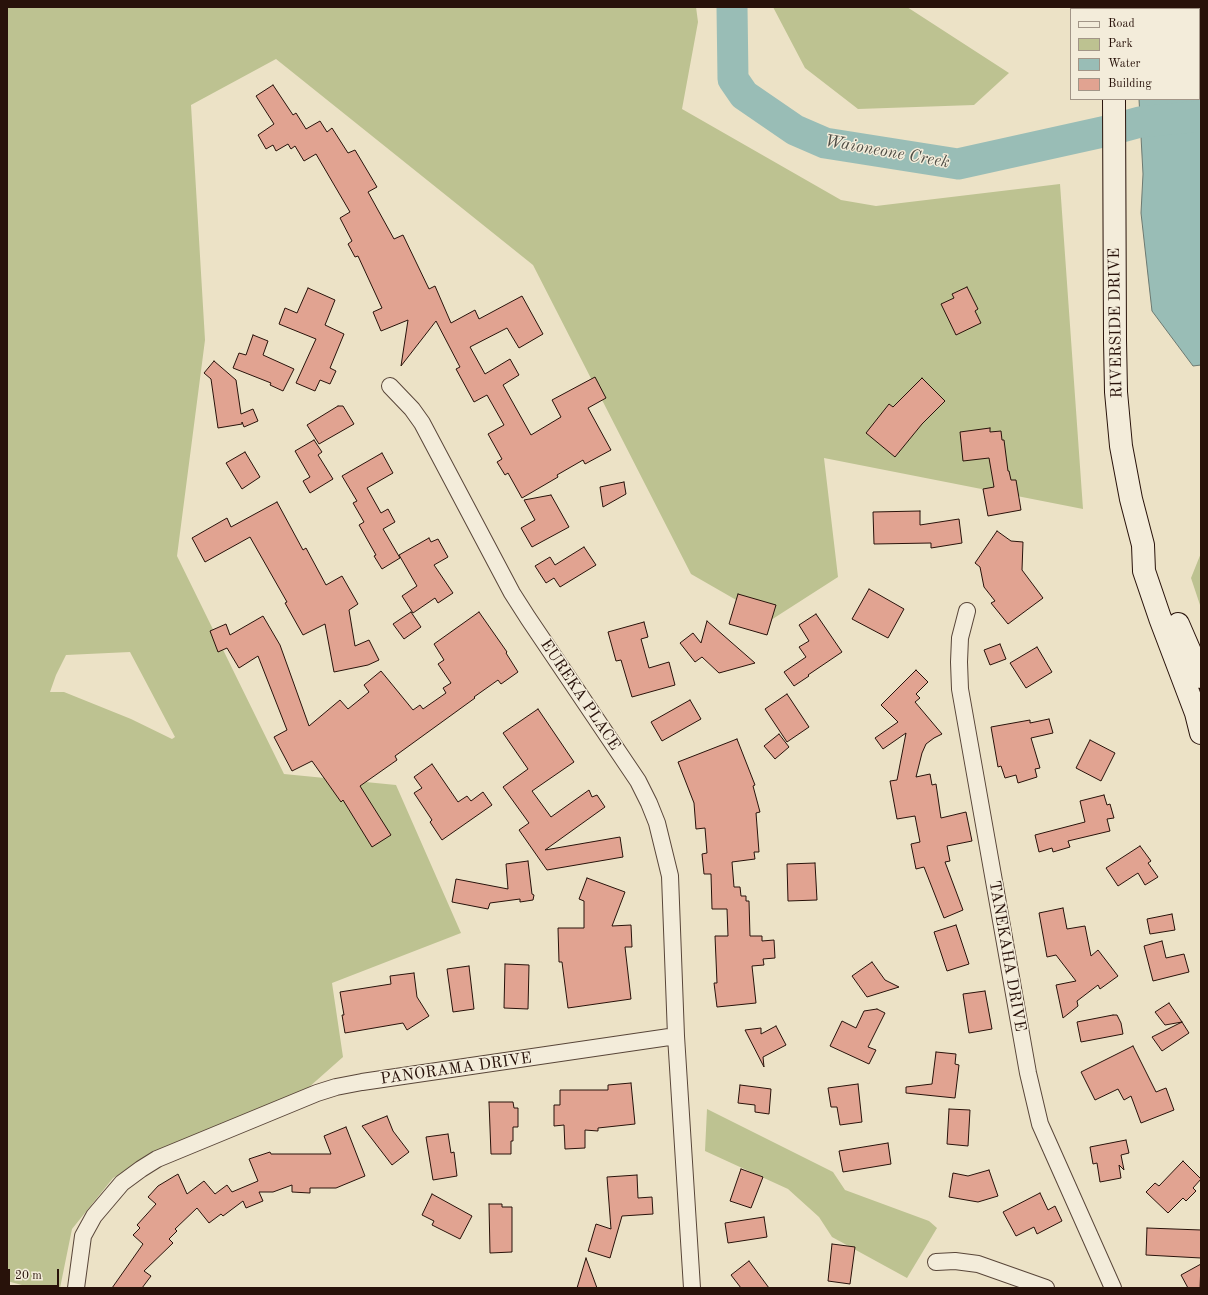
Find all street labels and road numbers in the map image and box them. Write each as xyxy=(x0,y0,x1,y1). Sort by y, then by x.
street label: RIVERSIDE DRIVE xyxy=(1105,248,1127,398)
street label: EUREKA PLACE xyxy=(536,636,624,754)
street label: TANEKAHA DRIVE xyxy=(984,879,1030,1033)
street label: PANORAMA DRIVE xyxy=(379,1049,533,1089)

